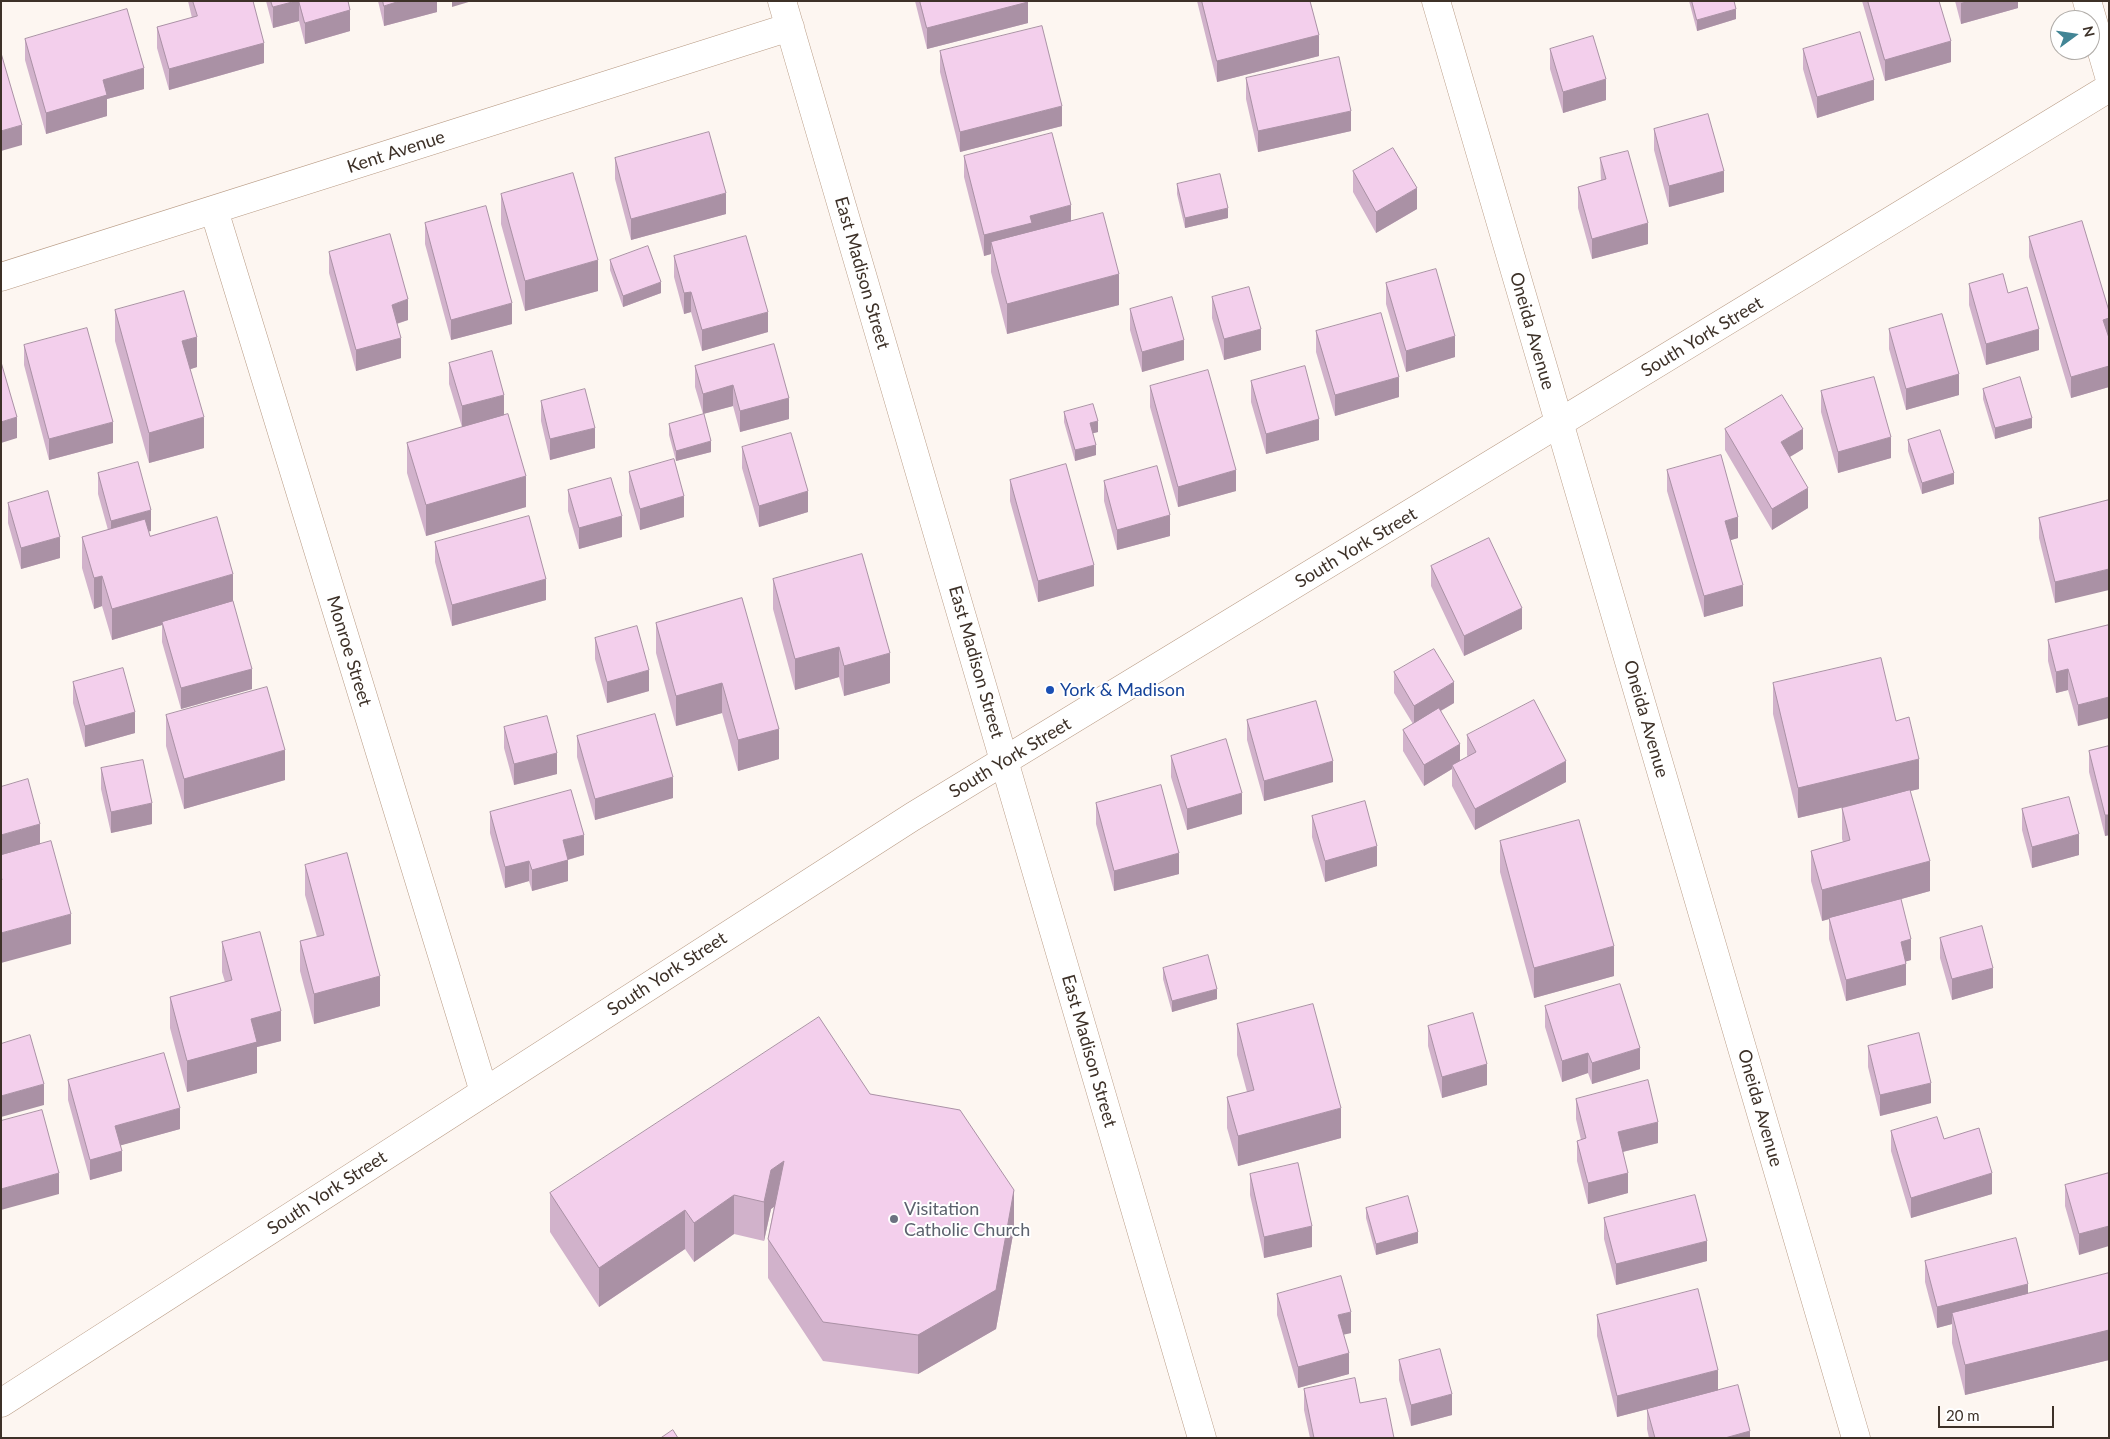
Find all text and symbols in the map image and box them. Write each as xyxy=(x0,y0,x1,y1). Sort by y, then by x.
north arrow xyxy=(2050,10,2100,60)
text: N xyxy=(2080,24,2099,39)
street label: Kent Avenue xyxy=(344,126,448,178)
street label: East Madison Street xyxy=(830,194,894,352)
street label: Oneida Avenue xyxy=(1505,270,1559,392)
street label: South York Street xyxy=(1637,292,1767,382)
street label: South York Street xyxy=(1291,503,1421,593)
street label: East Madison Street xyxy=(944,583,1008,741)
street label: Monroe Street xyxy=(322,593,376,709)
street label: Oneida Avenue xyxy=(1619,658,1673,780)
place label: York & Madison xyxy=(1060,679,1185,701)
marker: York & Madison xyxy=(1044,684,1056,696)
street label: South York Street xyxy=(945,713,1075,803)
street label: South York Street xyxy=(603,927,731,1021)
street label: East Madison Street xyxy=(1057,972,1121,1130)
street label: Oneida Avenue xyxy=(1733,1047,1787,1169)
street label: South York Street xyxy=(263,1146,391,1240)
place label: Visitation Catholic Church xyxy=(904,1198,1030,1240)
marker: Visitation Catholic Church xyxy=(888,1213,900,1225)
scale bar xyxy=(1940,1396,2056,1428)
text: 20 m xyxy=(1946,1406,1980,1424)

